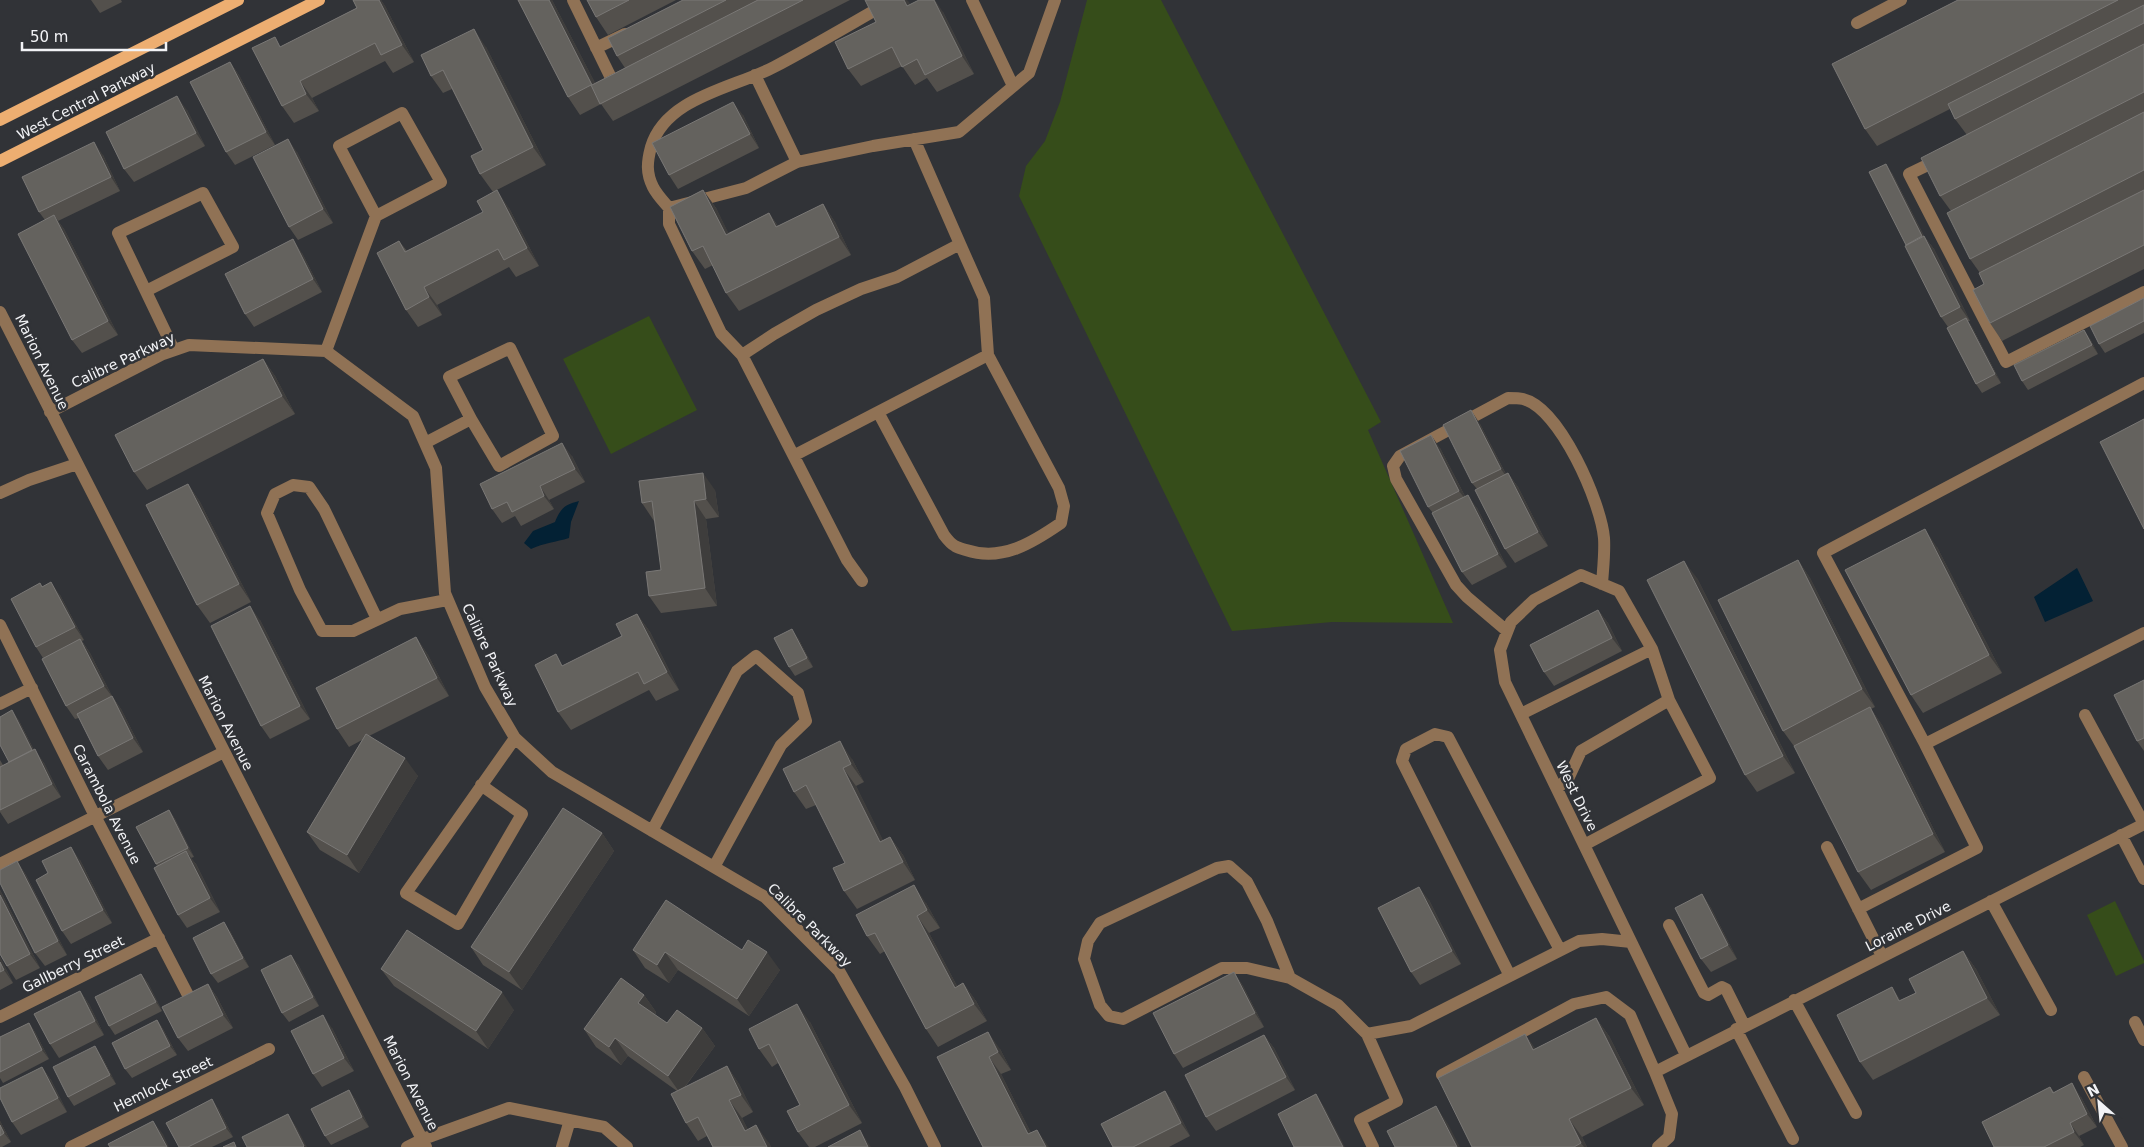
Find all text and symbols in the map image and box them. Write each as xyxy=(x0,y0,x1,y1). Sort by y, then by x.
scale bar xyxy=(22,20,166,52)
text: 50 m xyxy=(30,28,68,46)
street label: West Central Parkway xyxy=(14,59,158,143)
street label: Marion Avenue xyxy=(12,312,72,412)
street label: Calibre Parkway xyxy=(69,329,177,391)
street label: Calibre Parkway xyxy=(459,601,521,709)
street label: Marion Avenue xyxy=(195,673,257,773)
street label: Carambola Avenue xyxy=(70,741,144,867)
street label: West Drive xyxy=(1553,758,1601,834)
street label: Calibre Parkway xyxy=(765,880,855,970)
street label: Loraine Drive xyxy=(1863,898,1953,954)
street label: Gallberry Street xyxy=(19,932,127,996)
street label: Marion Avenue xyxy=(380,1033,442,1133)
street label: Hemlock Street xyxy=(111,1053,216,1115)
north arrow xyxy=(2074,1077,2124,1127)
text: N xyxy=(2084,1081,2102,1100)

